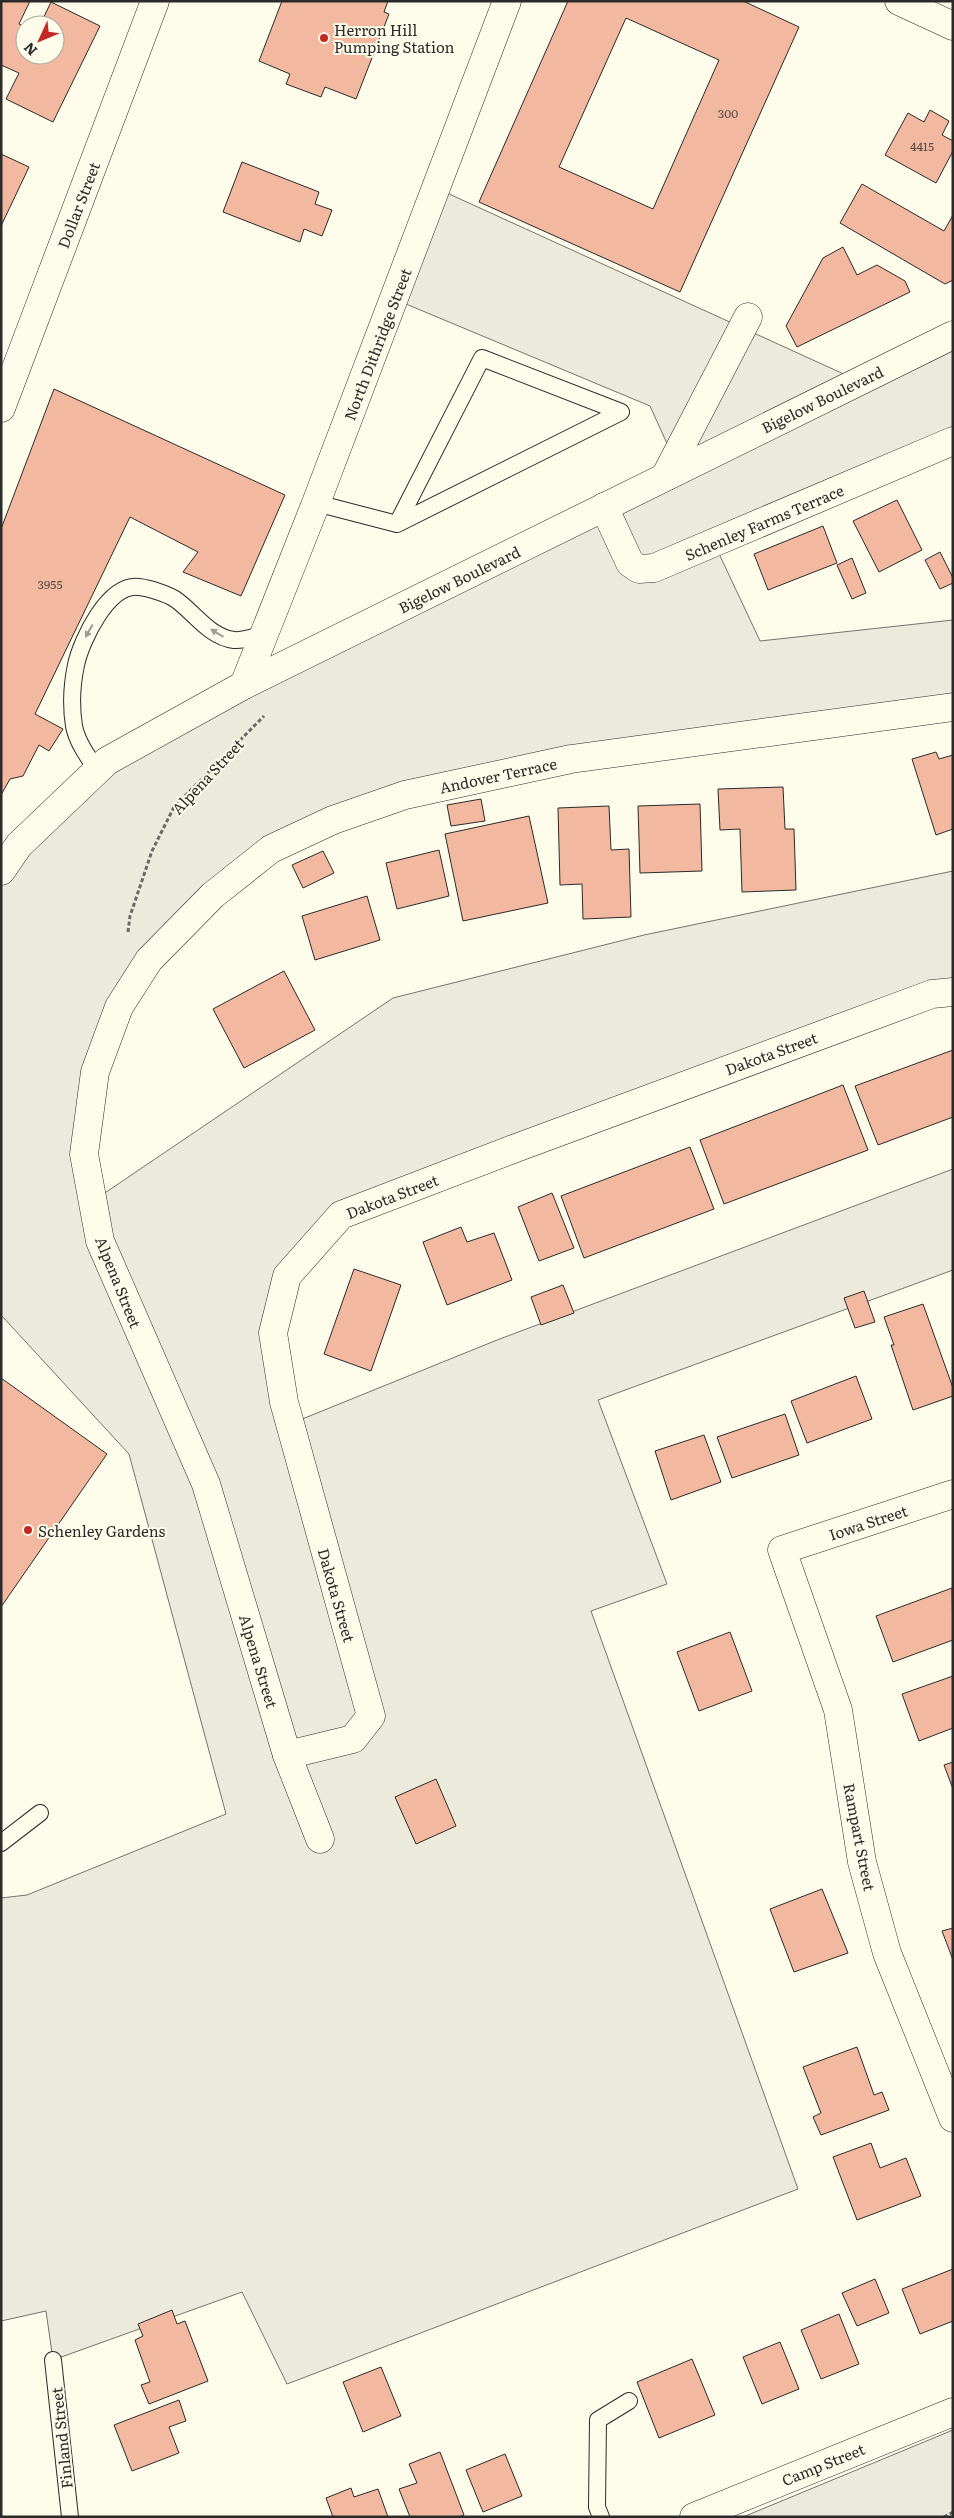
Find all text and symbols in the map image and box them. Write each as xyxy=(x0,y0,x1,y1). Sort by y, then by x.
north arrow xyxy=(15,15,65,65)
place label: Herron Hill Pumping Station xyxy=(334,18,455,58)
marker: Herron Hill Pumping Station xyxy=(318,32,330,44)
text: N xyxy=(18,38,41,61)
house number: 300 xyxy=(718,104,738,122)
house number: 4415 xyxy=(910,137,934,155)
street label: Dollar Street xyxy=(51,158,105,252)
street label: North Dithridge Street xyxy=(337,265,417,423)
street label: Bigelow Boulevard xyxy=(757,359,887,439)
street label: Schenley Farms Terrace xyxy=(681,478,847,566)
street label: Bigelow Boulevard xyxy=(394,539,524,619)
house number: 3955 xyxy=(38,575,62,593)
one-way arrow xyxy=(85,623,93,638)
one-way arrow xyxy=(211,629,224,638)
street label: Alpena Street xyxy=(166,733,248,819)
street label: Andover Terrace xyxy=(437,751,559,799)
street label: Dakota Street xyxy=(721,1026,821,1080)
street label: Dakota Street xyxy=(343,1168,441,1224)
street label: Alpena Street xyxy=(90,1233,148,1331)
street label: Iowa Street xyxy=(826,1498,910,1546)
place label: Schenley Gardens xyxy=(38,1519,165,1542)
marker: Schenley Gardens xyxy=(22,1524,34,1536)
street label: Dakota Street xyxy=(313,1545,361,1645)
street label: Alpena Street xyxy=(234,1611,284,1711)
street label: Rampart Street xyxy=(838,1781,882,1893)
street label: Finland Street xyxy=(44,2386,78,2490)
street label: Camp Street xyxy=(778,2437,868,2491)

